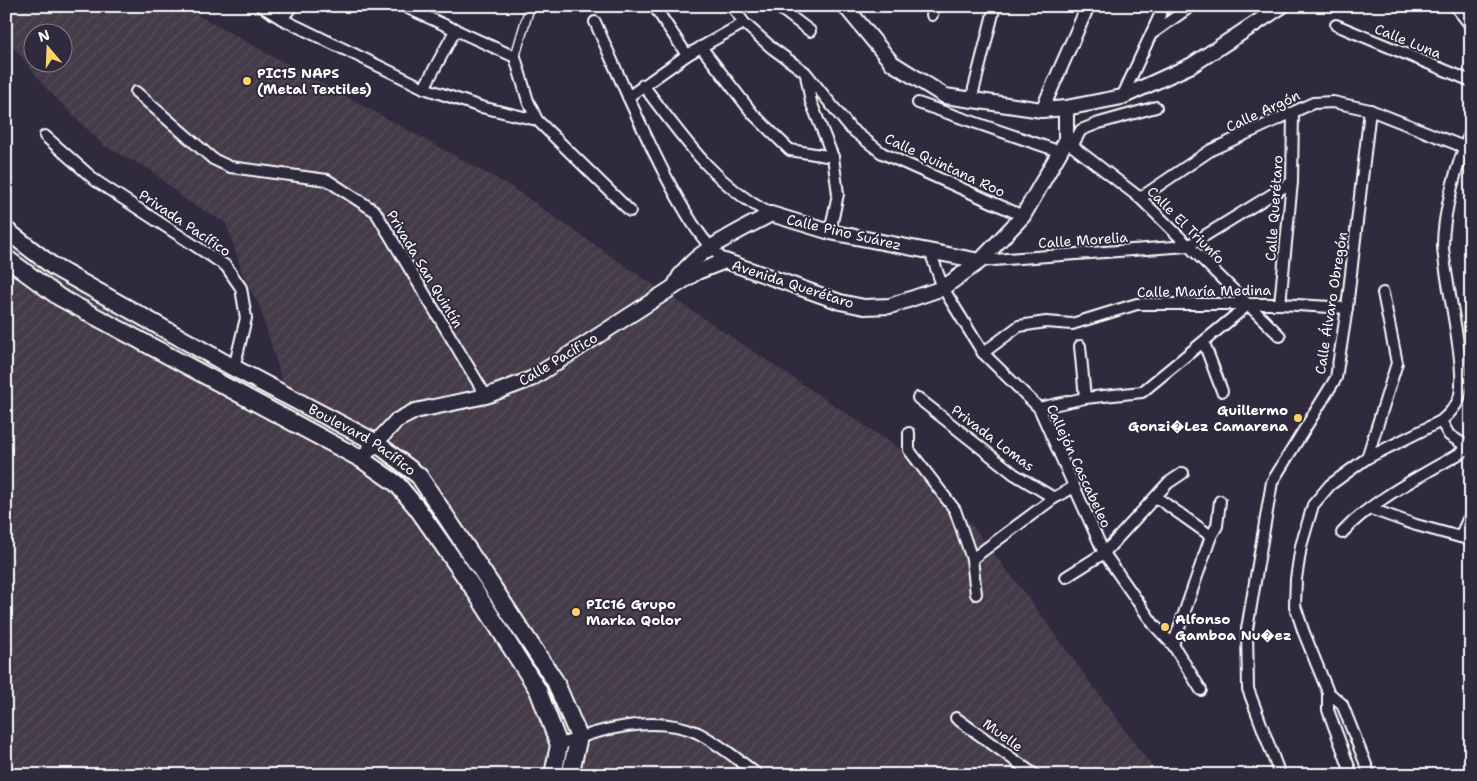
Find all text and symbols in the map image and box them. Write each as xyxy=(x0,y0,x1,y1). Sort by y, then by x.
street label: Calle Luna xyxy=(1372,19,1444,63)
north arrow xyxy=(22,22,72,72)
text: N xyxy=(36,25,52,46)
place label: PIC15 NAPS (Metal Textiles) xyxy=(257,64,372,98)
marker: PIC15 NAPS (Metal Textiles) xyxy=(241,75,253,87)
street label: Calle Argón xyxy=(1223,86,1303,136)
street label: Calle Quintana Roo xyxy=(882,129,1008,201)
street label: Calle Querétaro xyxy=(1261,155,1287,261)
street label: Calle El Triunfo xyxy=(1143,182,1229,268)
street label: Privada Pacífico xyxy=(136,186,234,260)
street label: Privada San Quintín xyxy=(383,207,467,332)
street label: Calle Pino Suárez xyxy=(785,210,903,254)
street label: Calle Morelia xyxy=(1038,228,1129,252)
street label: Calle Álvaro Obregón xyxy=(1311,230,1351,376)
street label: Avenida Querétaro xyxy=(730,256,856,312)
street label: Calle María Medina xyxy=(1137,281,1272,301)
street label: Calle Pacífico xyxy=(515,328,601,390)
street label: Boulevard Pacífico xyxy=(305,400,420,479)
street label: Privada Lomas xyxy=(948,401,1038,475)
street label: Callejón Cascabeleo xyxy=(1043,401,1115,531)
place label: Guillermo Gonzi�Lez Camarena xyxy=(1128,401,1288,435)
marker: Guillermo Gonzi�Lez Camarena xyxy=(1292,412,1304,424)
place label: PIC16 Grupo Marka Qolor xyxy=(586,595,682,629)
marker: PIC16 Grupo Marka Qolor xyxy=(570,606,582,618)
place label: Alfonso Gamboa Nu�ez xyxy=(1175,610,1292,644)
marker: Alfonso Gamboa Nu�ez xyxy=(1159,621,1171,633)
street label: Muelle xyxy=(979,714,1027,756)

